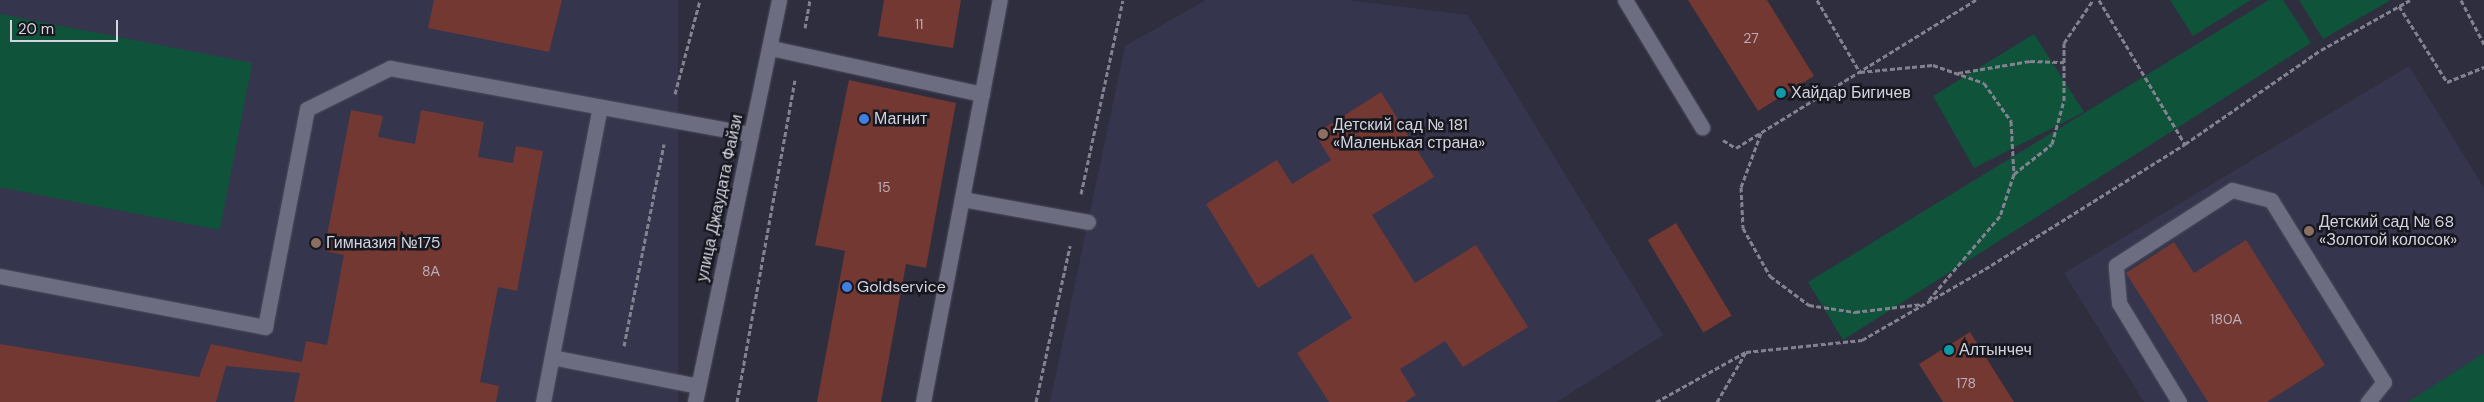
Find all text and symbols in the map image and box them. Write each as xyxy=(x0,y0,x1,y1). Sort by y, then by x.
scale bar xyxy=(12,10,120,42)
house number: 11 xyxy=(915,16,923,32)
text: 20 m xyxy=(18,19,54,39)
house number: 27 xyxy=(1743,30,1759,46)
place label: Хайдар Бигичев xyxy=(1791,83,1911,103)
marker: Хайдар Бигичев xyxy=(1775,87,1787,99)
place label: Магнит xyxy=(874,109,927,129)
street label: улица Джаудата Файзи xyxy=(693,113,747,283)
marker: Магнит xyxy=(858,113,870,125)
place label: Детский сад № 181 «Маленькая страна» xyxy=(1333,115,1485,153)
marker: Детский сад № 181 «Маленькая страна» xyxy=(1317,128,1329,140)
house number: 15 xyxy=(878,179,890,195)
place label: Детский сад № 68 «Золотой колосок» xyxy=(2319,212,2457,250)
marker: Детский сад № 68 «Золотой колосок» xyxy=(2303,225,2315,237)
place label: Гимназия №175 xyxy=(326,233,440,253)
marker: Гимназия №175 xyxy=(310,237,322,249)
house number: 8А xyxy=(422,263,440,279)
place label: Goldservice xyxy=(857,277,946,297)
marker: Goldservice xyxy=(841,281,853,293)
house number: 180А xyxy=(2210,311,2242,327)
place label: Алтынчеч xyxy=(1959,340,2032,360)
marker: Алтынчеч xyxy=(1943,344,1955,356)
house number: 178 xyxy=(1956,375,1976,391)

